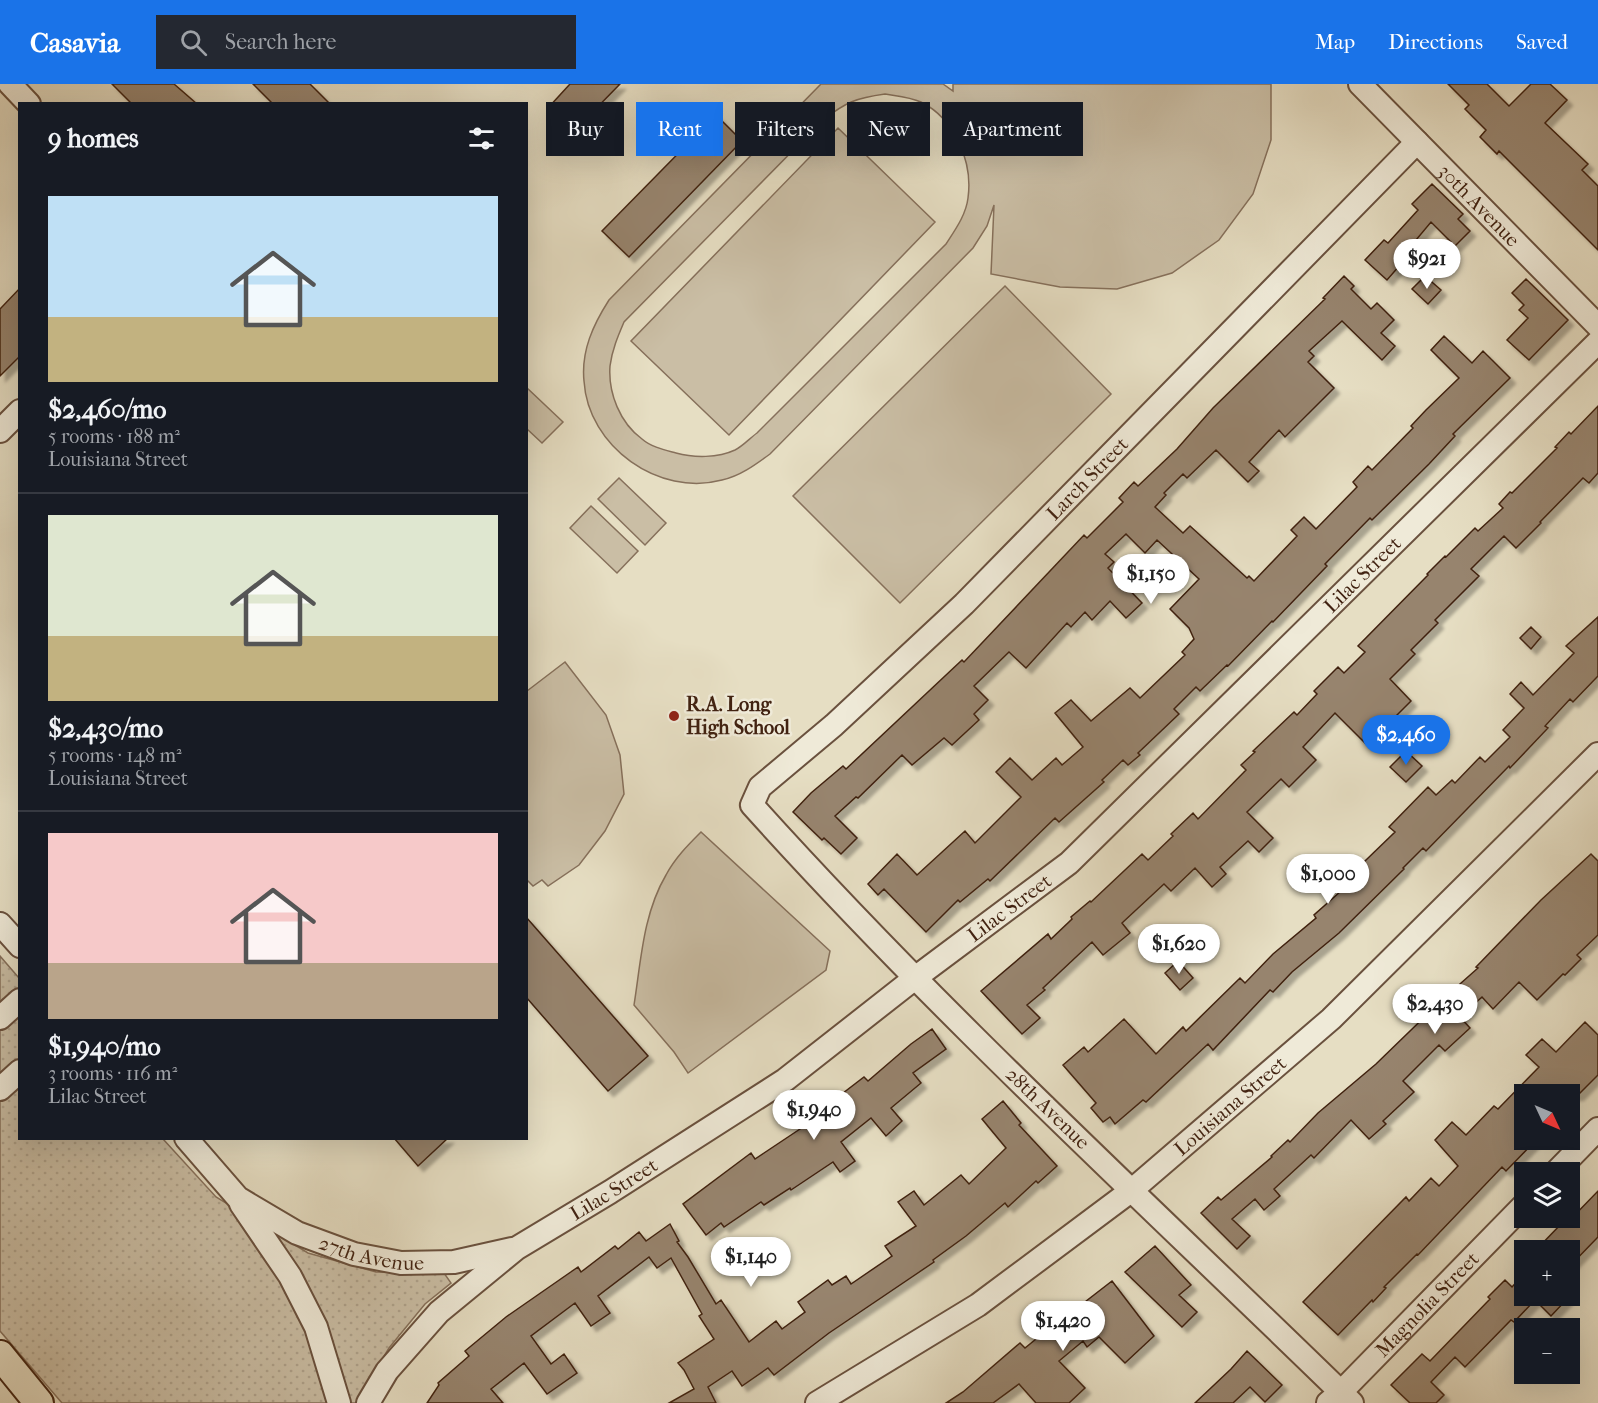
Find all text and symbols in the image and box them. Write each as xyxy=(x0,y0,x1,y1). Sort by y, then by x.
search box xyxy=(156,15,576,69)
text: Casavia xyxy=(30,26,120,59)
icon: search xyxy=(177,26,210,59)
text: Search here xyxy=(225,29,336,55)
text: Map xyxy=(1315,30,1355,54)
text: Directions xyxy=(1388,30,1483,54)
text: Saved xyxy=(1516,30,1568,54)
chip: Buy xyxy=(546,102,624,156)
chip: Rent xyxy=(636,102,723,156)
chip: Filters xyxy=(735,102,835,156)
chip: New xyxy=(847,102,930,156)
chip: Apartment xyxy=(942,102,1083,156)
icon: filters xyxy=(465,122,498,155)
text: 9 homes xyxy=(48,123,139,154)
street label: 30th Avenue xyxy=(1433,160,1524,252)
icon: home xyxy=(219,235,327,343)
pin: $921 xyxy=(1391,239,1463,290)
text: $921 xyxy=(1408,247,1446,270)
text: $2,460/mo xyxy=(48,394,167,425)
text: 5 rooms · 188 m² xyxy=(48,425,180,448)
street label: Larch Street xyxy=(1042,433,1133,525)
text: Louisiana Street xyxy=(48,448,188,471)
street label: Lilac Street xyxy=(1319,532,1406,617)
icon: home xyxy=(219,554,327,662)
pin: $1,150 xyxy=(1102,554,1200,605)
text: $1,150 xyxy=(1127,562,1175,585)
place label: R.A. Long High School xyxy=(686,693,790,739)
marker: R.A. Long High School xyxy=(667,709,681,723)
text: $2,430/mo xyxy=(48,713,163,744)
pin: $2,460 xyxy=(1357,715,1455,766)
text: $2,460 xyxy=(1376,723,1436,746)
text: 5 rooms · 148 m² xyxy=(48,744,182,767)
text: Louisiana Street xyxy=(48,767,188,790)
pin: $1,000 xyxy=(1279,854,1377,905)
text: $1,000 xyxy=(1300,862,1356,885)
street label: Lilac Street xyxy=(963,869,1056,947)
icon: home xyxy=(219,872,327,980)
pin: $1,620 xyxy=(1130,924,1228,975)
text: $1,620 xyxy=(1152,932,1206,955)
pin: $2,430 xyxy=(1386,984,1484,1035)
text: $2,430 xyxy=(1406,992,1464,1015)
text: $1,940/mo xyxy=(48,1031,161,1062)
street label: Louisiana Street xyxy=(1170,1052,1291,1160)
text: 3 rooms · 116 m² xyxy=(48,1062,177,1085)
street label: 28th Avenue xyxy=(1001,1063,1094,1154)
north arrow xyxy=(1514,1084,1580,1150)
map controls xyxy=(1514,1084,1580,1384)
text: Lilac Street xyxy=(48,1085,147,1108)
pin: $1,940 xyxy=(765,1090,863,1141)
text: $1,940 xyxy=(786,1098,842,1121)
street label: Lilac Street xyxy=(566,1154,662,1225)
button: layers xyxy=(1514,1162,1580,1228)
street label: 27th Avenue xyxy=(316,1231,424,1275)
pin: $1,140 xyxy=(702,1237,800,1288)
button: + xyxy=(1514,1240,1580,1306)
text: $1,140 xyxy=(725,1245,777,1268)
street label: Magnolia Street xyxy=(1371,1247,1484,1362)
pin: $1,420 xyxy=(1014,1301,1112,1352)
text: $1,420 xyxy=(1035,1309,1091,1332)
button: − xyxy=(1514,1318,1580,1384)

